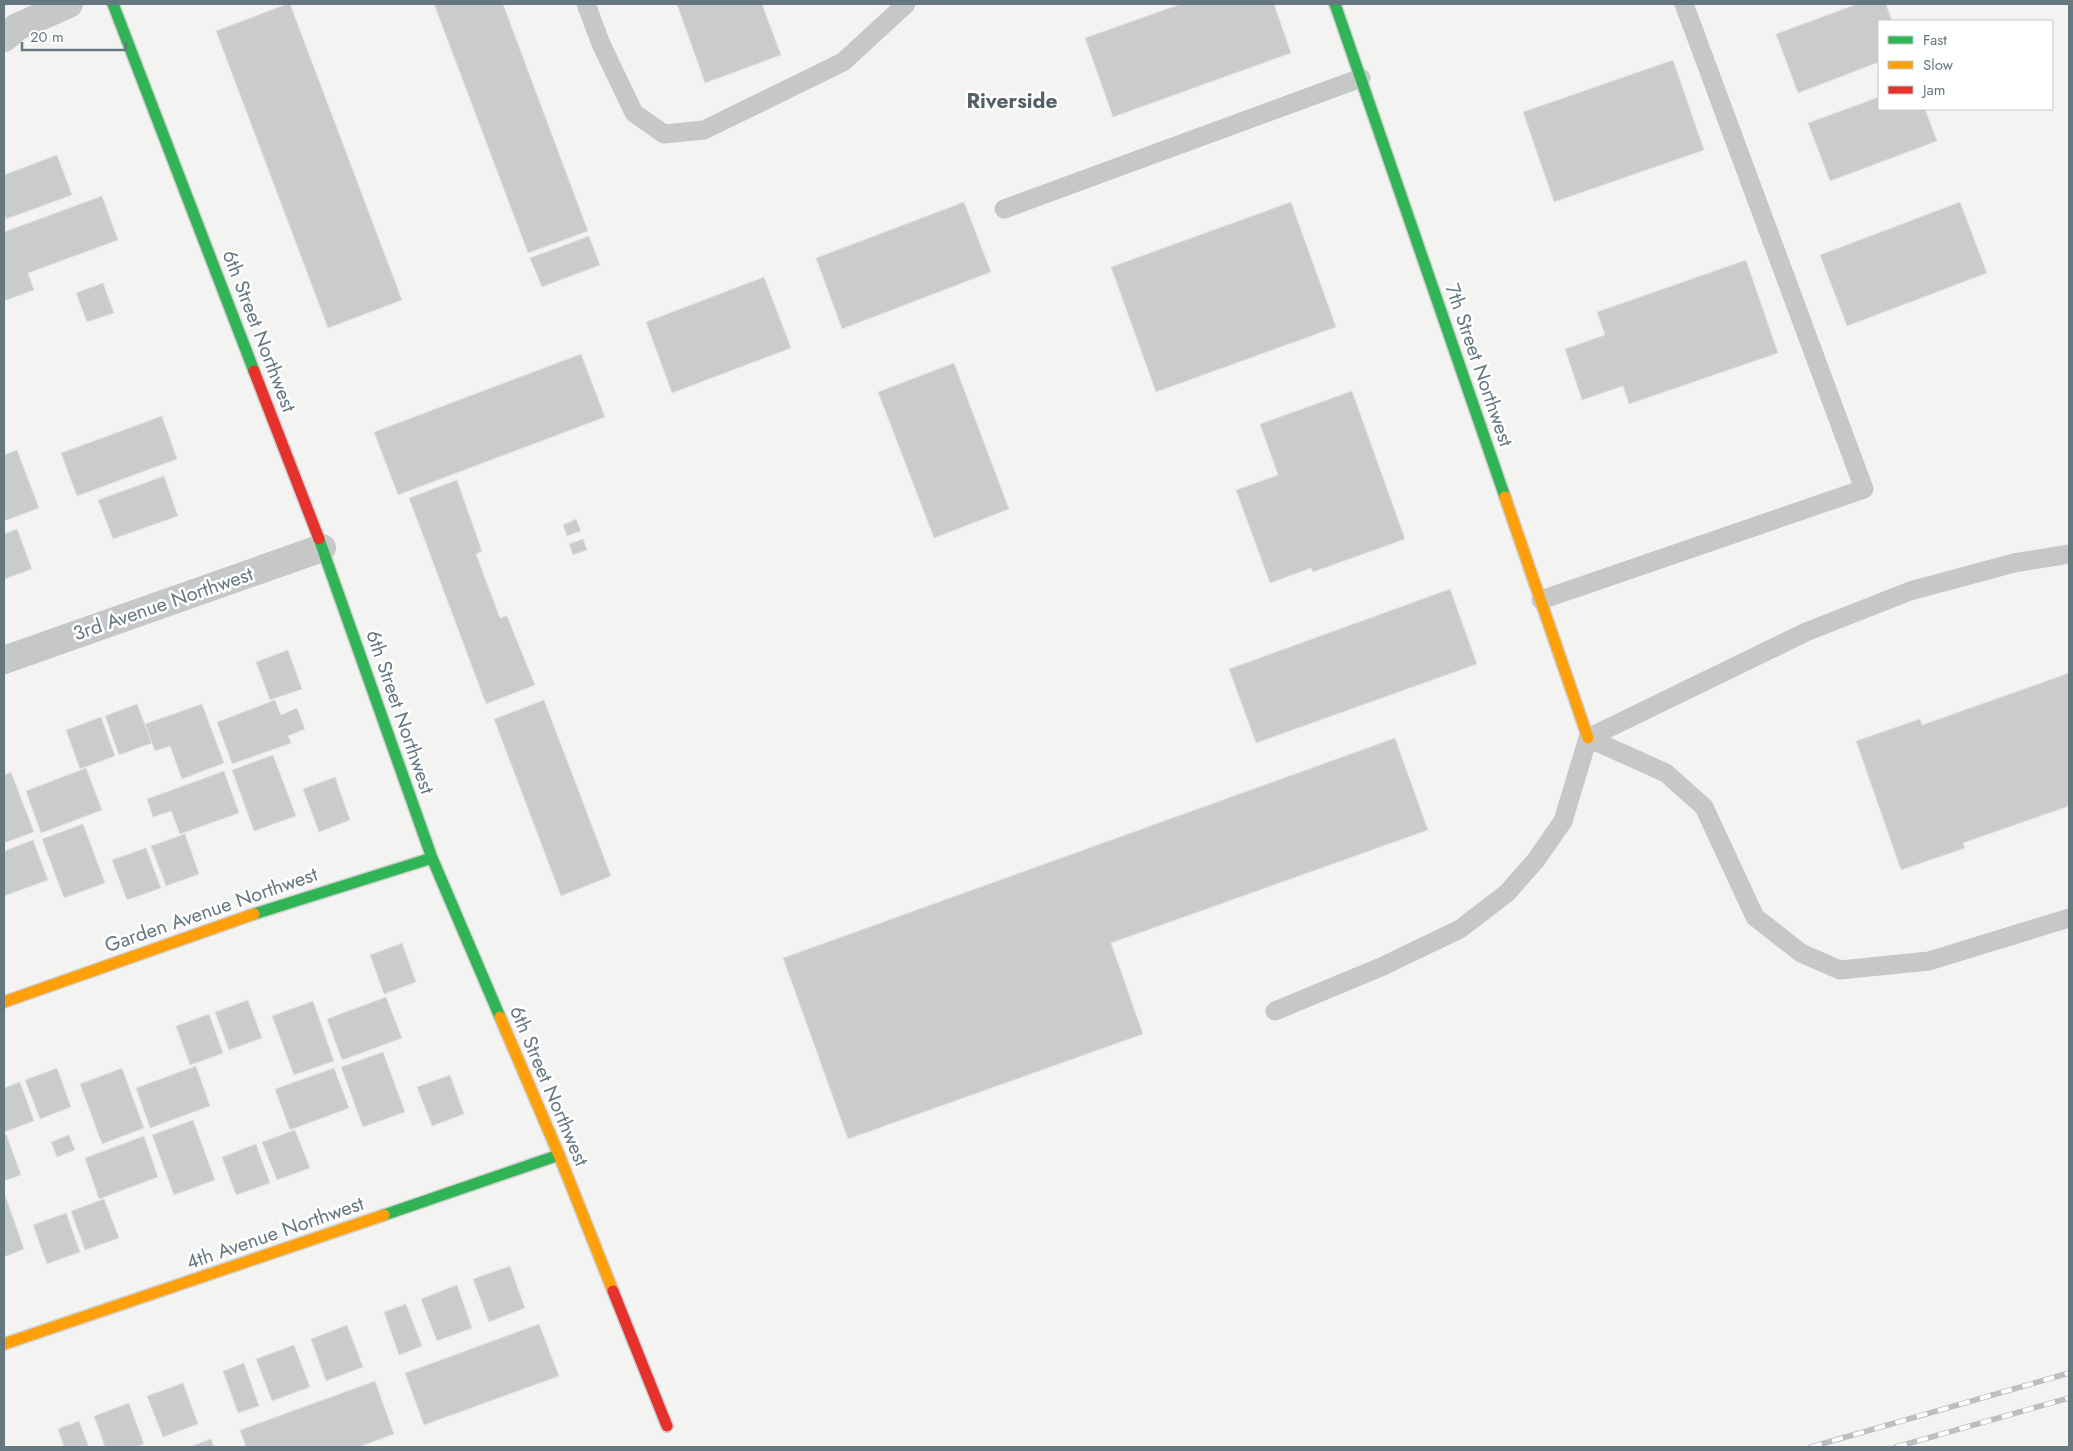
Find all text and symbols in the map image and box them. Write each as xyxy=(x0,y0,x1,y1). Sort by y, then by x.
scale bar xyxy=(22,20,126,52)
legend xyxy=(1878,20,2053,110)
text: 20 m xyxy=(30,26,64,48)
text: Fast xyxy=(1923,29,1947,51)
text: Slow xyxy=(1923,54,1954,76)
text: Jam xyxy=(1921,79,1946,101)
district label: Riverside xyxy=(966,86,1058,116)
street label: 6th Street Northwest xyxy=(215,246,303,416)
street label: 7th Street Northwest xyxy=(1438,280,1521,450)
street label: 3rd Avenue Northwest xyxy=(69,560,257,648)
street label: 6th Street Northwest xyxy=(358,626,442,798)
street label: Garden Avenue Northwest xyxy=(101,860,322,960)
street label: 6th Street Northwest xyxy=(502,1001,596,1171)
street label: 4th Avenue Northwest xyxy=(182,1189,368,1277)

